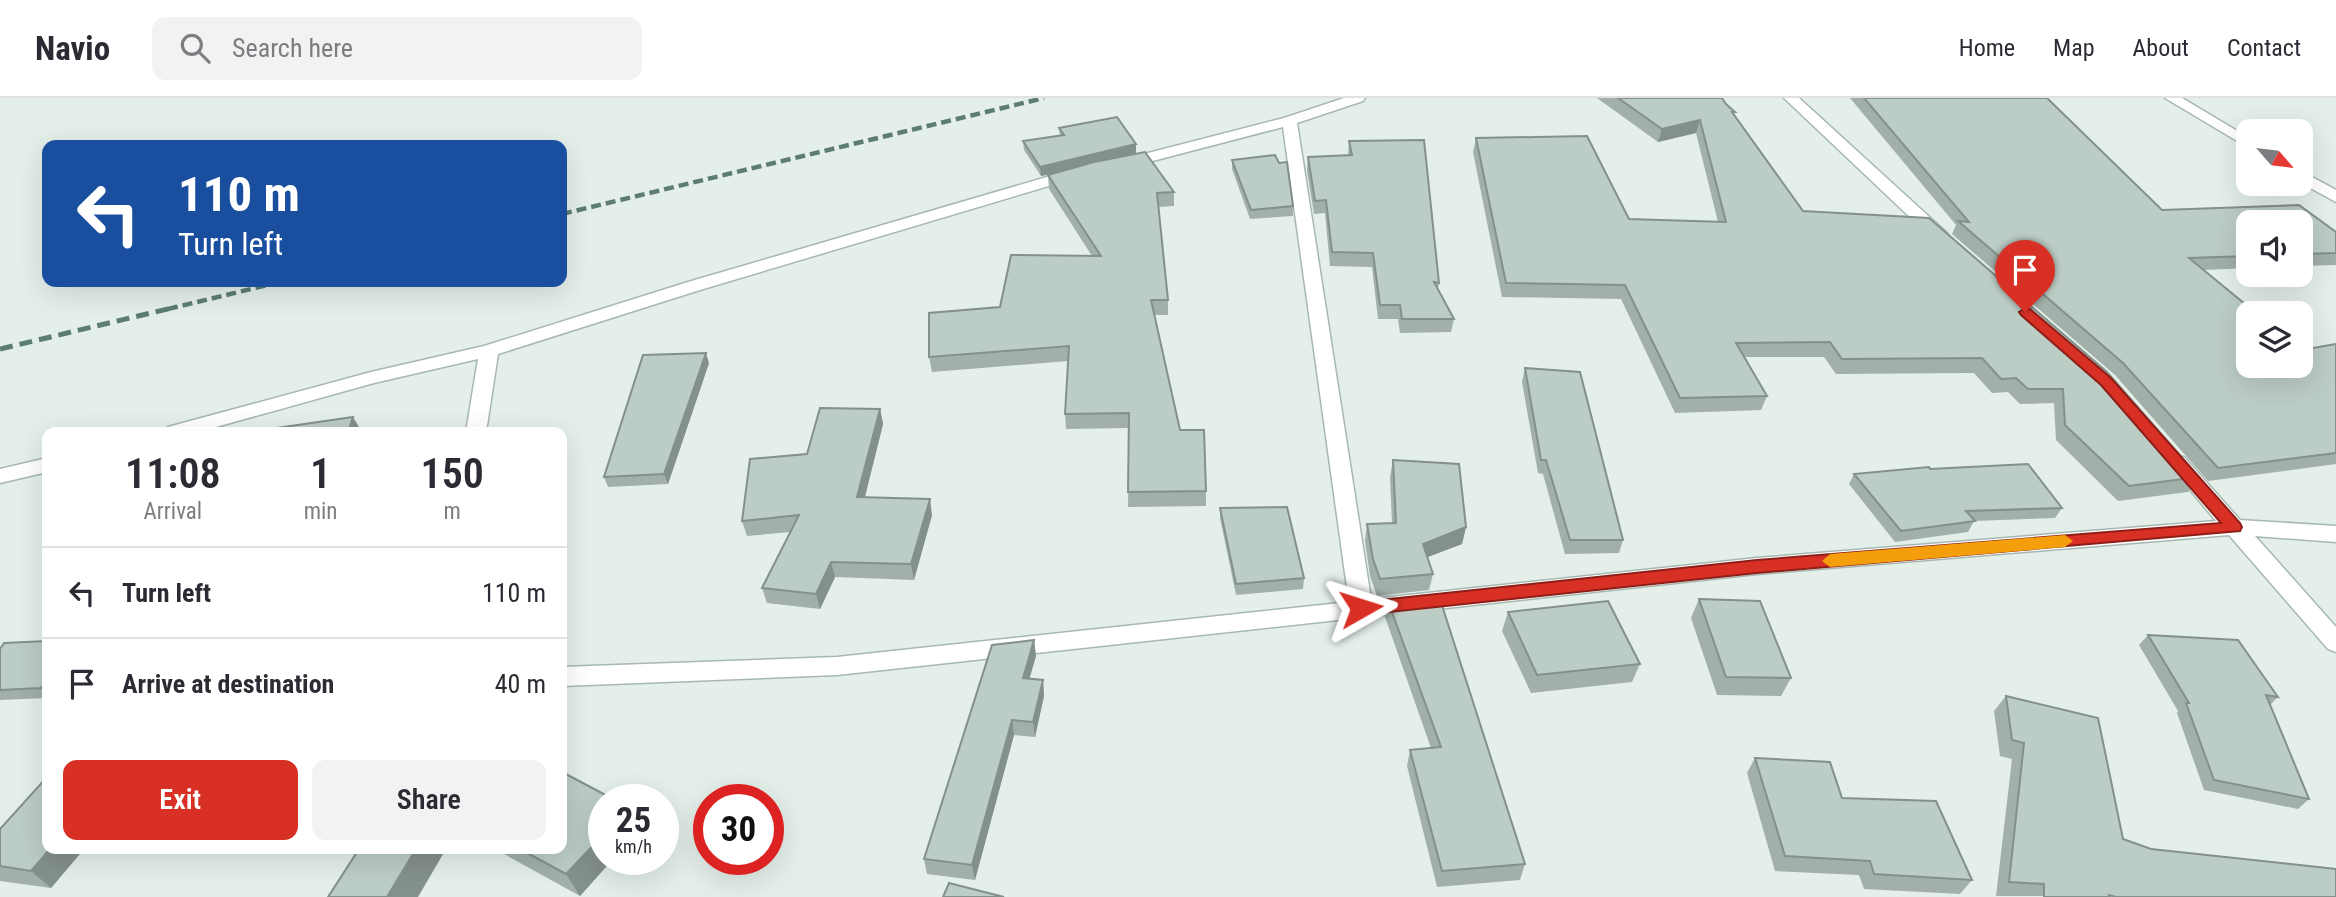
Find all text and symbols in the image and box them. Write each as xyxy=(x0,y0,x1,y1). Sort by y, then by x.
search box xyxy=(152,17,642,80)
text: Navio xyxy=(35,29,110,68)
icon: search xyxy=(176,29,214,67)
text: Search here xyxy=(232,33,353,63)
text: Home xyxy=(1959,34,2015,62)
text: Map xyxy=(2053,34,2095,62)
text: About xyxy=(2133,34,2189,62)
text: Contact xyxy=(2227,34,2301,62)
north arrow xyxy=(2236,119,2314,196)
map controls xyxy=(2236,119,2313,378)
text: 110 m xyxy=(178,166,300,223)
icon: left xyxy=(63,168,154,259)
button: sound xyxy=(2236,210,2313,287)
text: Turn left xyxy=(178,225,283,263)
pin xyxy=(1995,240,2055,312)
icon: arrive xyxy=(2006,251,2044,289)
button: layers xyxy=(2236,301,2313,378)
text: 11:08 xyxy=(125,449,221,498)
text: 1 xyxy=(310,449,331,498)
text: 150 xyxy=(421,449,484,498)
text: Arrival xyxy=(144,498,202,525)
text: min xyxy=(304,498,337,525)
text: m xyxy=(444,498,461,525)
position arrow xyxy=(1324,571,1398,645)
icon: left xyxy=(63,574,101,612)
text: Turn left xyxy=(122,578,211,608)
text: 110 m xyxy=(482,578,546,608)
icon: arrive xyxy=(63,665,101,703)
text: Arrive at destination xyxy=(122,669,334,699)
text: 40 m xyxy=(495,669,546,699)
button: Exit xyxy=(63,760,298,840)
button: Share xyxy=(312,760,546,840)
speed limit sign: 30 xyxy=(693,784,784,875)
text: 25 xyxy=(616,800,651,841)
text: km/h xyxy=(615,836,652,857)

